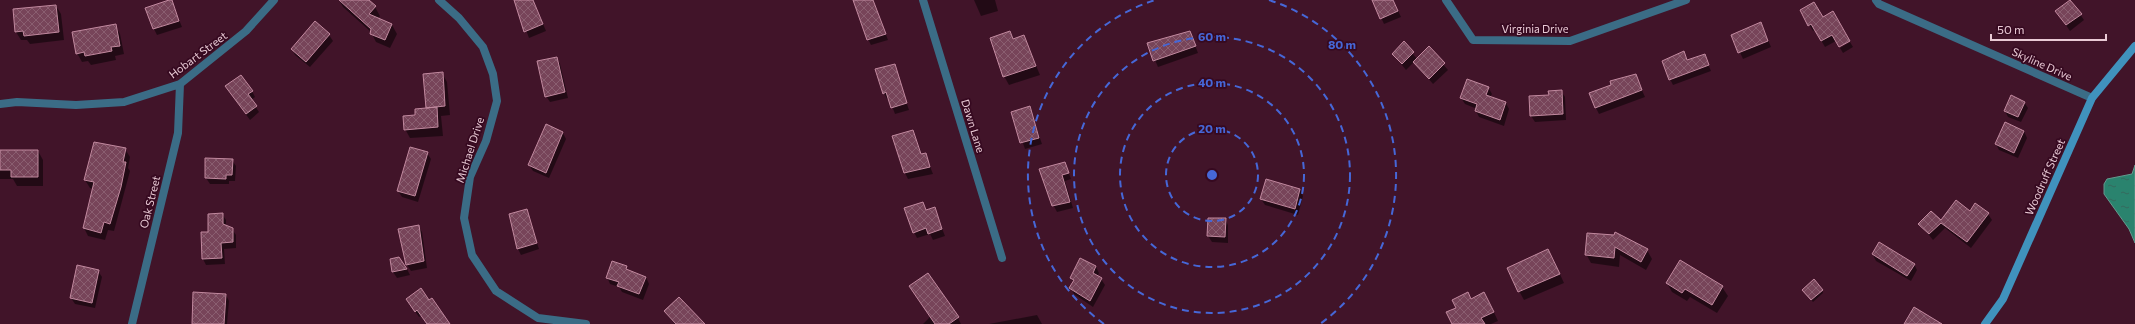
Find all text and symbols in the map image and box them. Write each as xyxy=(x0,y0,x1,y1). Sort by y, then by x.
scale bar xyxy=(1991,16,2106,42)
street label: Virginia Drive xyxy=(1501,22,1569,35)
text: 50 m xyxy=(1997,22,2025,36)
street label: Hobart Street xyxy=(166,28,230,81)
text: 60 m xyxy=(1198,29,1226,43)
text: 80 m xyxy=(1328,37,1356,51)
street label: Skyline Drive xyxy=(2010,44,2074,83)
text: 40 m xyxy=(1198,75,1226,89)
street label: Dawn Lane xyxy=(959,98,988,154)
street label: Michael Drive xyxy=(453,115,486,184)
text: 20 m xyxy=(1198,121,1226,135)
street label: Woodruff Street xyxy=(2022,136,2067,217)
centre of rings xyxy=(1205,168,1219,182)
street label: Oak Street xyxy=(137,174,162,230)

